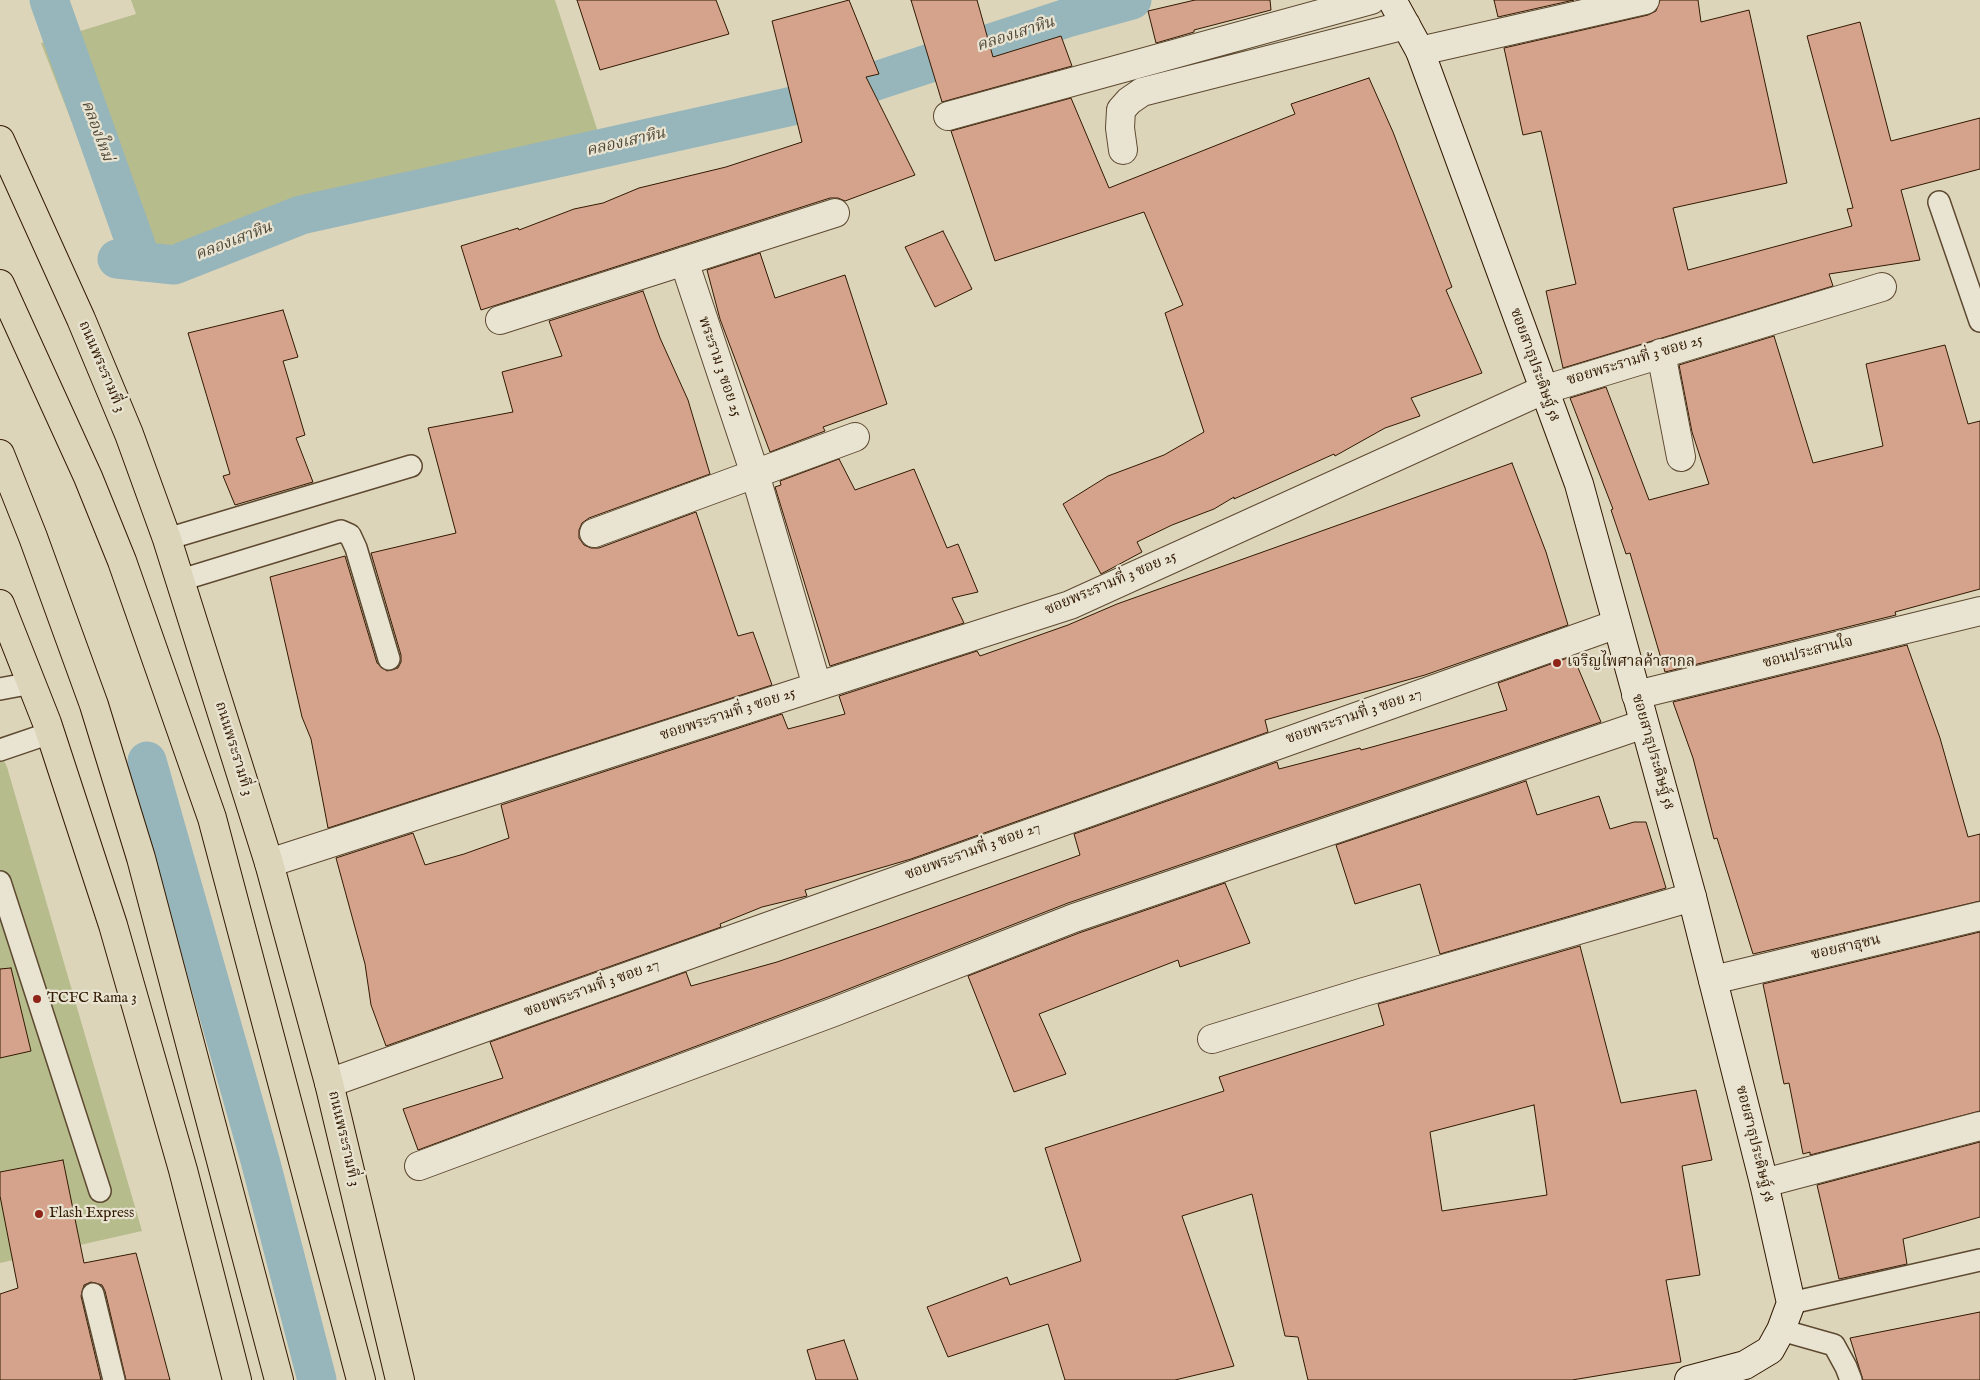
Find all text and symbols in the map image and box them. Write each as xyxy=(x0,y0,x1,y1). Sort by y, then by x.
water label: คลองเสาหิน xyxy=(975,13,1057,57)
water label: คลองใหม่ xyxy=(76,98,116,164)
water label: คลองเสาหิน xyxy=(584,125,668,161)
water label: คลองเสาหิน xyxy=(193,219,275,265)
street label: ซอยสาธุประดิษฐ์ 58 xyxy=(1505,306,1563,424)
street label: พระราม 3 ซอย 25 xyxy=(693,315,745,419)
street label: ถนนพระรามที่ 3 xyxy=(74,319,128,415)
street label: ซอยพระรามที่ 3 ซอย 25 xyxy=(1565,332,1705,390)
street label: ซอยพระรามที่ 3 ซอย 25 xyxy=(1042,548,1180,620)
street label: ซอนประสานใจ xyxy=(1761,633,1855,673)
place label: เจริญไพศาลค้าสากล xyxy=(1567,654,1695,672)
marker: เจริญไพศาลค้าสากล xyxy=(1551,657,1563,669)
street label: ซอยพระรามที่ 3 ซอย 25 xyxy=(658,685,798,745)
street label: ซอยพระรามที่ 3 ซอย 27 xyxy=(1284,685,1424,749)
street label: ซอยสาธุประดิษฐ์ 58 xyxy=(1627,692,1677,812)
street label: ถนนพระรามที่ 3 xyxy=(210,700,256,798)
street label: ซอยพระรามที่ 3 ซอย 27 xyxy=(903,819,1043,885)
street label: ซอยสาธุชน xyxy=(1810,931,1882,965)
street label: ซอยพระรามที่ 3 ซอย 27 xyxy=(522,956,662,1022)
place label: TCFC Rama 3 xyxy=(47,990,137,1008)
marker: TCFC Rama 3 xyxy=(31,993,43,1005)
street label: ซอยสาธุประดิษฐ์ 58 xyxy=(1731,1084,1777,1204)
street label: ถนนพระรามที่ 3 xyxy=(323,1089,363,1189)
place label: Flash Express xyxy=(49,1205,134,1223)
marker: Flash Express xyxy=(33,1208,45,1220)

